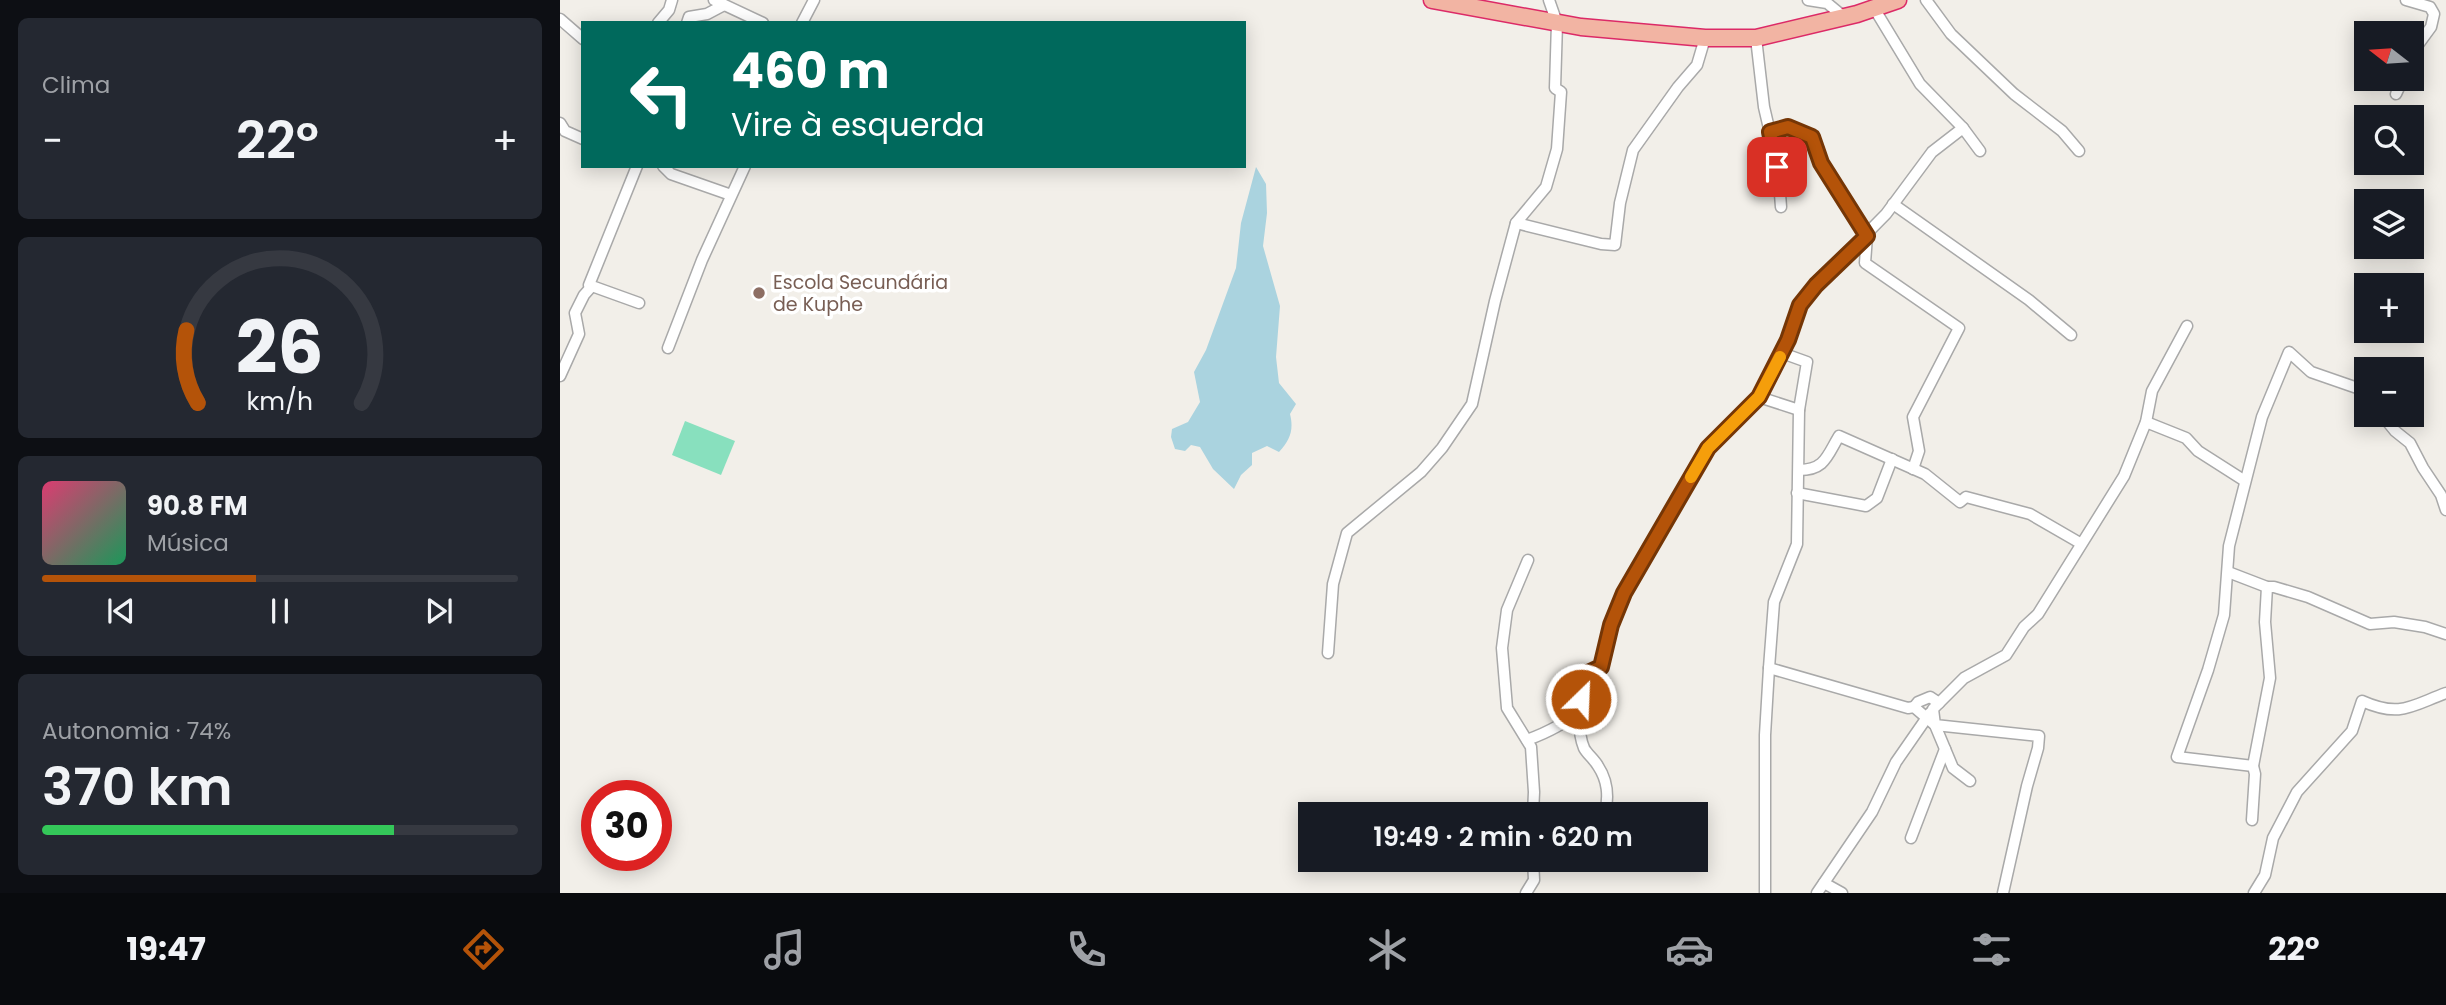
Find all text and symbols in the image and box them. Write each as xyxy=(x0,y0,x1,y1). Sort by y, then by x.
north arrow xyxy=(2354,21,2424,91)
map controls xyxy=(2354,21,2424,427)
text: 460 m xyxy=(731,37,890,105)
icon: left xyxy=(616,49,707,140)
text: Clima xyxy=(42,69,110,101)
text: Vire à esquerda xyxy=(731,102,985,147)
text: 22° xyxy=(236,104,319,177)
button: search xyxy=(2354,105,2424,175)
text: − xyxy=(42,114,63,167)
text: + xyxy=(492,114,518,167)
pin xyxy=(1747,137,1807,197)
icon: arrive xyxy=(1758,148,1796,186)
button: layers xyxy=(2354,189,2424,259)
place label: Escola Secundária de Kuphe xyxy=(773,269,948,318)
button: + xyxy=(2354,273,2424,343)
marker: Escola Secundária de Kuphe xyxy=(751,285,767,301)
text: 26 xyxy=(236,298,324,399)
button: − xyxy=(2354,357,2424,427)
text: km/h xyxy=(247,384,313,419)
text: 90.8 FM xyxy=(147,488,248,524)
text: Música xyxy=(147,527,229,559)
icon: previous xyxy=(102,592,140,630)
icon: pause xyxy=(261,592,299,630)
icon: next xyxy=(420,592,458,630)
position arrow xyxy=(1544,662,1618,736)
text: Autonomia · 74% xyxy=(42,715,231,747)
text: 370 km xyxy=(42,750,232,823)
speed limit sign: 30 xyxy=(581,780,672,871)
text: 19:49 · 2 min · 620 m xyxy=(1373,819,1633,855)
icon: directions xyxy=(459,925,508,974)
icon: music xyxy=(760,925,809,974)
icon: phone xyxy=(1062,925,1111,974)
icon: climate xyxy=(1363,925,1412,974)
icon: car xyxy=(1665,925,1714,974)
icon: filters xyxy=(1967,925,2016,974)
text: 19:47 xyxy=(126,926,206,971)
text: 22° xyxy=(2268,926,2320,971)

